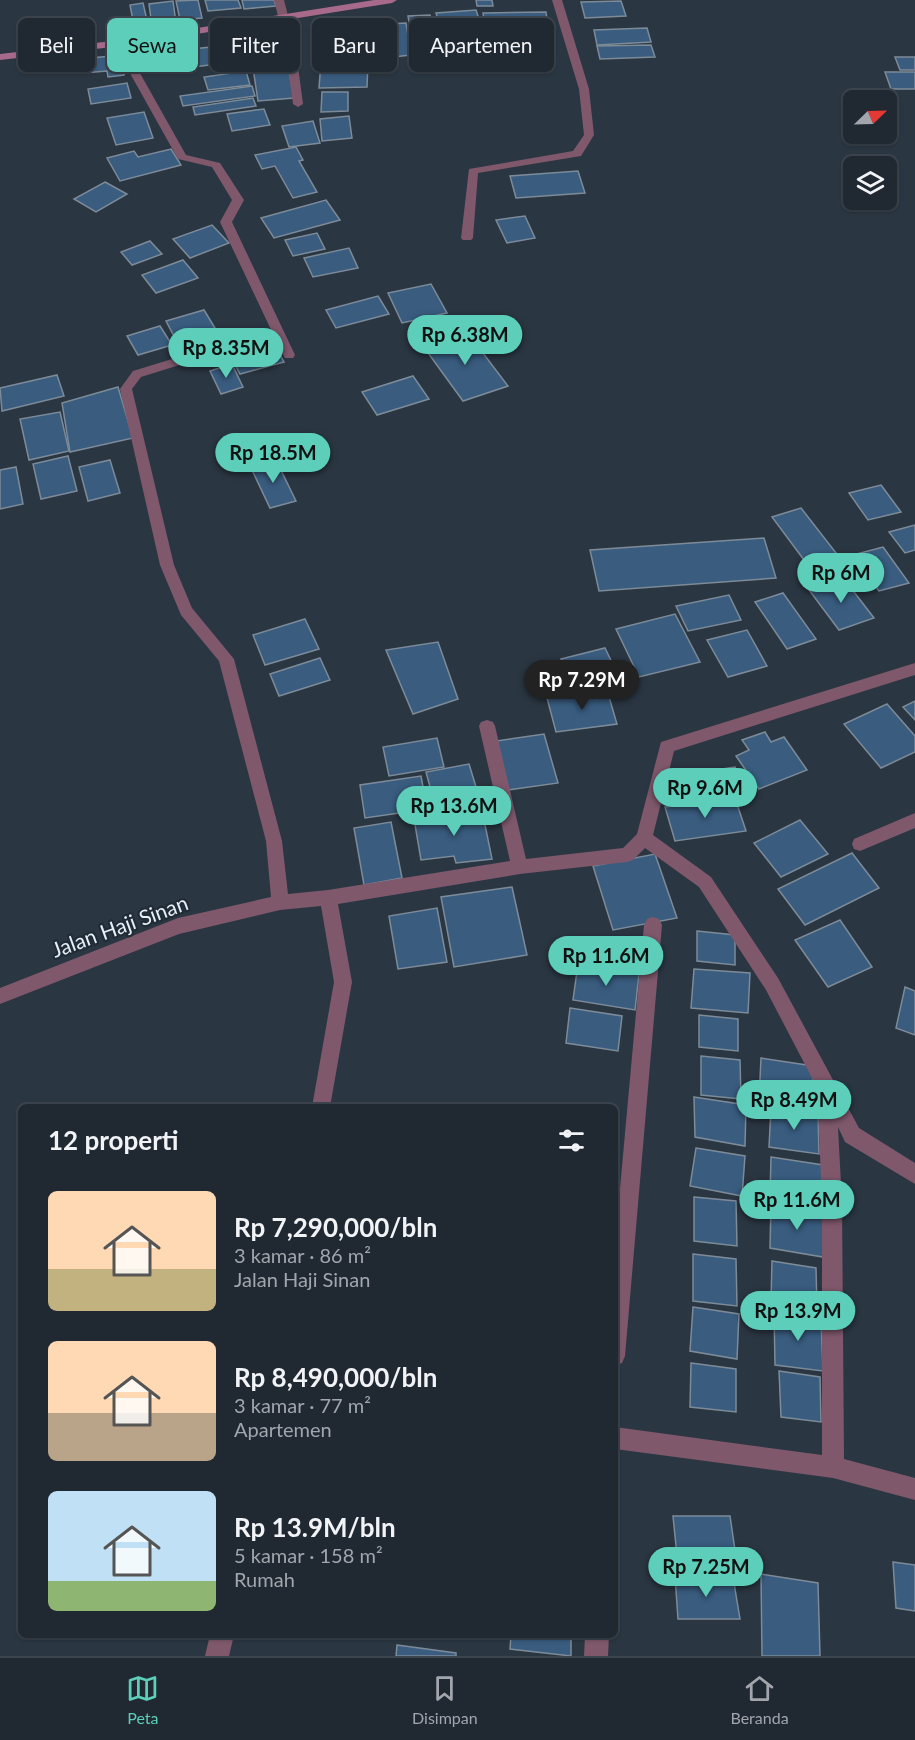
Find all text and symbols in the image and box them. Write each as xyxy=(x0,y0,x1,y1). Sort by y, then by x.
chip: Beli xyxy=(18,18,95,72)
chip: Sewa xyxy=(107,18,198,72)
chip: Filter xyxy=(210,18,300,72)
chip: Baru xyxy=(312,18,397,72)
chip: Apartemen xyxy=(409,18,554,72)
north arrow xyxy=(843,90,897,144)
map controls xyxy=(843,90,897,210)
button: layers xyxy=(843,156,897,210)
pin: Rp 6.38M xyxy=(403,315,527,366)
text: Rp 6.38M xyxy=(421,322,509,346)
pin: Rp 8.35M xyxy=(164,328,288,379)
text: Rp 8.35M xyxy=(182,335,270,359)
pin: Rp 18.5M xyxy=(211,433,335,484)
text: Rp 18.5M xyxy=(229,440,317,464)
pin: Rp 6M xyxy=(799,553,883,604)
text: Rp 6M xyxy=(811,560,871,584)
pin: Rp 7.29M xyxy=(520,660,644,711)
text: Rp 7.29M xyxy=(538,667,626,691)
pin: Rp 9.6M xyxy=(650,768,760,819)
text: Rp 9.6M xyxy=(667,775,743,799)
pin: Rp 13.6M xyxy=(392,786,516,837)
text: Rp 13.6M xyxy=(410,793,498,817)
street label: Jalan Haji Sinan xyxy=(48,889,191,962)
pin: Rp 11.6M xyxy=(544,936,668,987)
text: Rp 11.6M xyxy=(562,943,650,967)
pin: Rp 8.49M xyxy=(732,1080,856,1131)
text: Rp 8.49M xyxy=(750,1087,838,1111)
text: 12 properti xyxy=(48,1124,179,1156)
icon: filters xyxy=(555,1124,588,1157)
pin: Rp 11.6M xyxy=(735,1180,859,1231)
text: Rp 11.6M xyxy=(753,1187,841,1211)
text: Rp 7,290,000/bln xyxy=(234,1211,437,1243)
icon: home xyxy=(96,1215,168,1287)
text: 3 kamar · 86 m² xyxy=(234,1243,371,1267)
text: Jalan Haji Sinan xyxy=(234,1267,370,1291)
pin: Rp 13.9M xyxy=(736,1291,860,1342)
text: Rp 13.9M xyxy=(754,1298,842,1322)
text: Rp 8,490,000/bln xyxy=(234,1361,437,1393)
icon: home xyxy=(96,1365,168,1437)
text: 3 kamar · 77 m² xyxy=(234,1393,371,1417)
text: Apartemen xyxy=(234,1417,332,1441)
text: Rp 13.9M/bln xyxy=(234,1511,396,1543)
icon: home xyxy=(96,1515,168,1587)
text: 5 kamar · 158 m² xyxy=(234,1543,383,1567)
pin: Rp 7.25M xyxy=(644,1547,768,1598)
text: Rp 7.25M xyxy=(662,1554,750,1578)
text: Rumah xyxy=(234,1567,295,1591)
tab: Peta xyxy=(126,1672,159,1727)
tab: Disimpan xyxy=(412,1672,478,1727)
tab: Beranda xyxy=(730,1672,789,1727)

